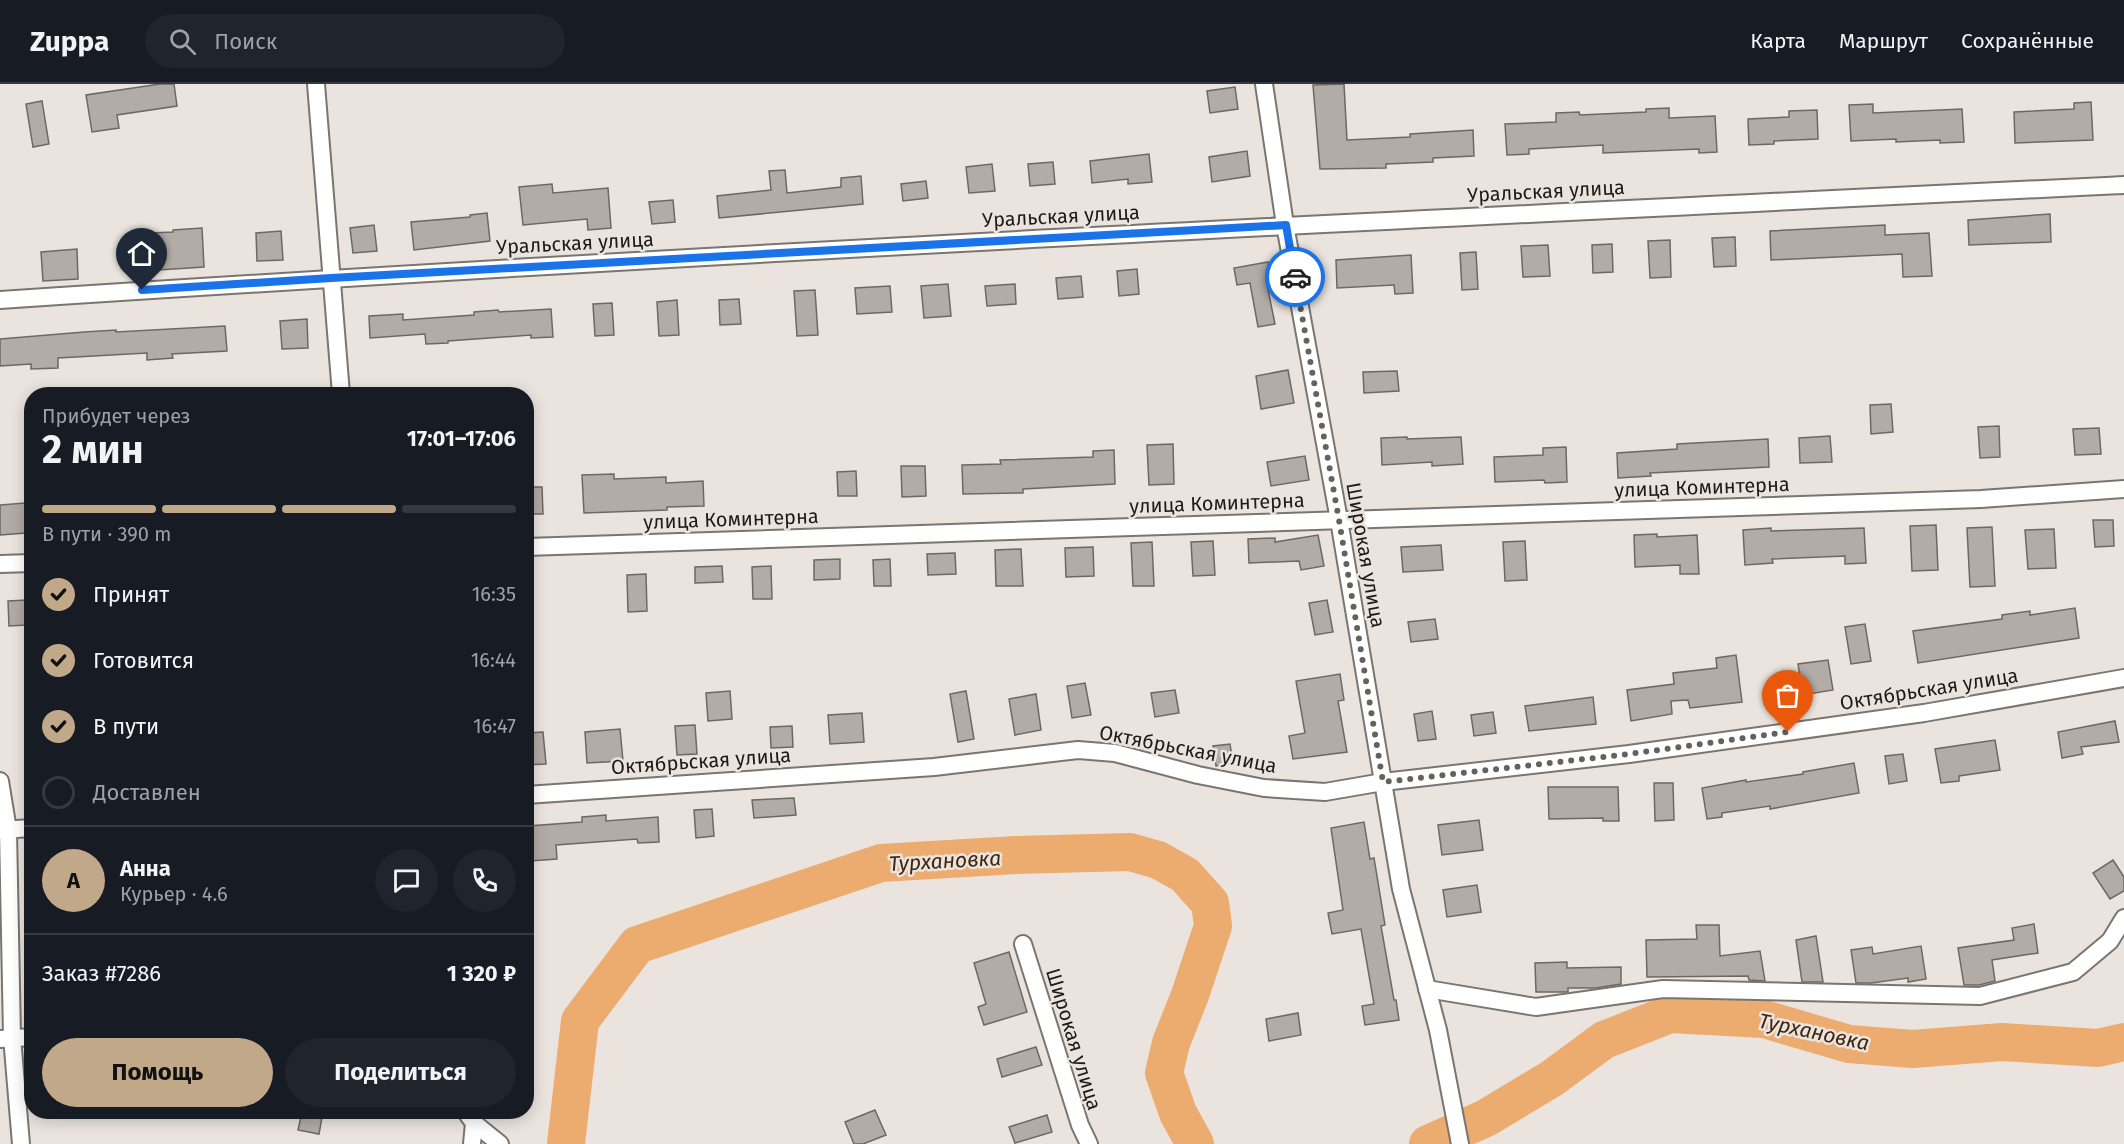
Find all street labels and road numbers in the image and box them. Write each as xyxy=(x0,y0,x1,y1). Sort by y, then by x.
street label: Уральская улица xyxy=(1467,175,1625,207)
street label: Уральская улица xyxy=(982,200,1140,232)
street label: Уральская улица xyxy=(496,227,654,259)
street label: улица Коминтерна xyxy=(1614,472,1790,502)
street label: Широкая улица xyxy=(1341,481,1391,629)
street label: улица Коминтерна xyxy=(1129,488,1305,518)
street label: улица Коминтерна xyxy=(643,504,819,534)
street label: Октябрьская улица xyxy=(1838,663,2020,715)
street label: Октябрьская улица xyxy=(1097,720,1279,778)
street label: Октябрьская улица xyxy=(610,743,792,779)
street label: Широкая улица xyxy=(1041,965,1107,1113)

